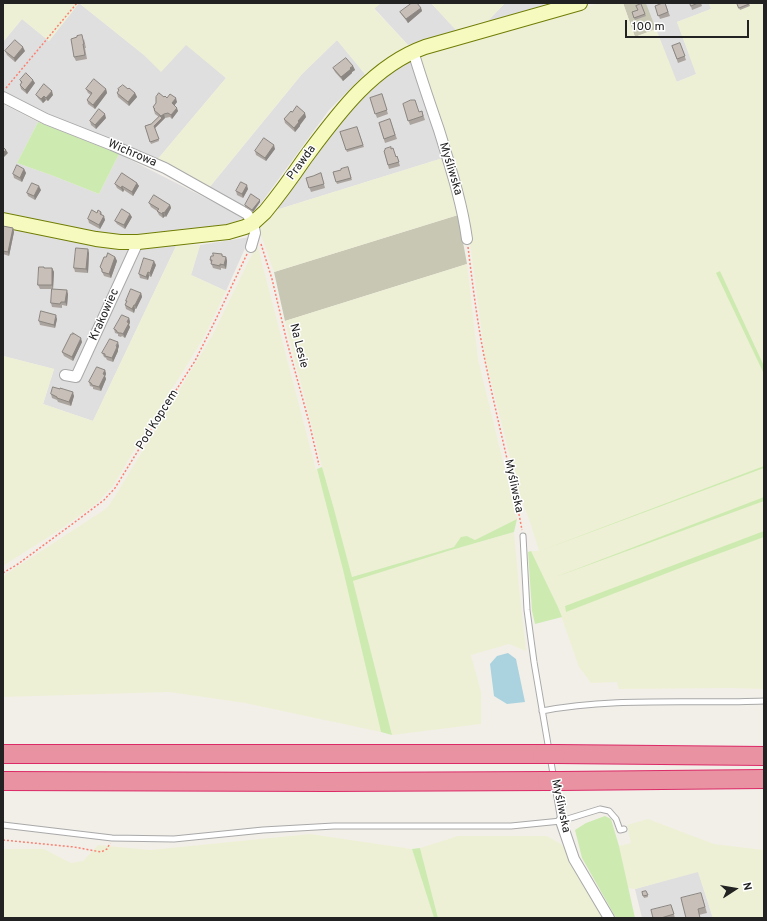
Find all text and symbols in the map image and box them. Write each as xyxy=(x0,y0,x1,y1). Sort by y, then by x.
scale bar xyxy=(627,12,751,38)
text: 100 m xyxy=(632,19,665,35)
street label: Wichrowa xyxy=(105,137,159,171)
street label: Myśliwska xyxy=(435,141,465,197)
street label: Prawda xyxy=(285,143,319,183)
street label: Krakowiec xyxy=(87,287,123,343)
street label: Na Lesie xyxy=(286,322,310,370)
street label: Pod Kopcem xyxy=(134,387,182,453)
street label: Myśliwska xyxy=(500,458,526,514)
street label: Myśliwska xyxy=(547,778,573,834)
north arrow xyxy=(715,869,755,909)
text: N xyxy=(739,881,754,892)

